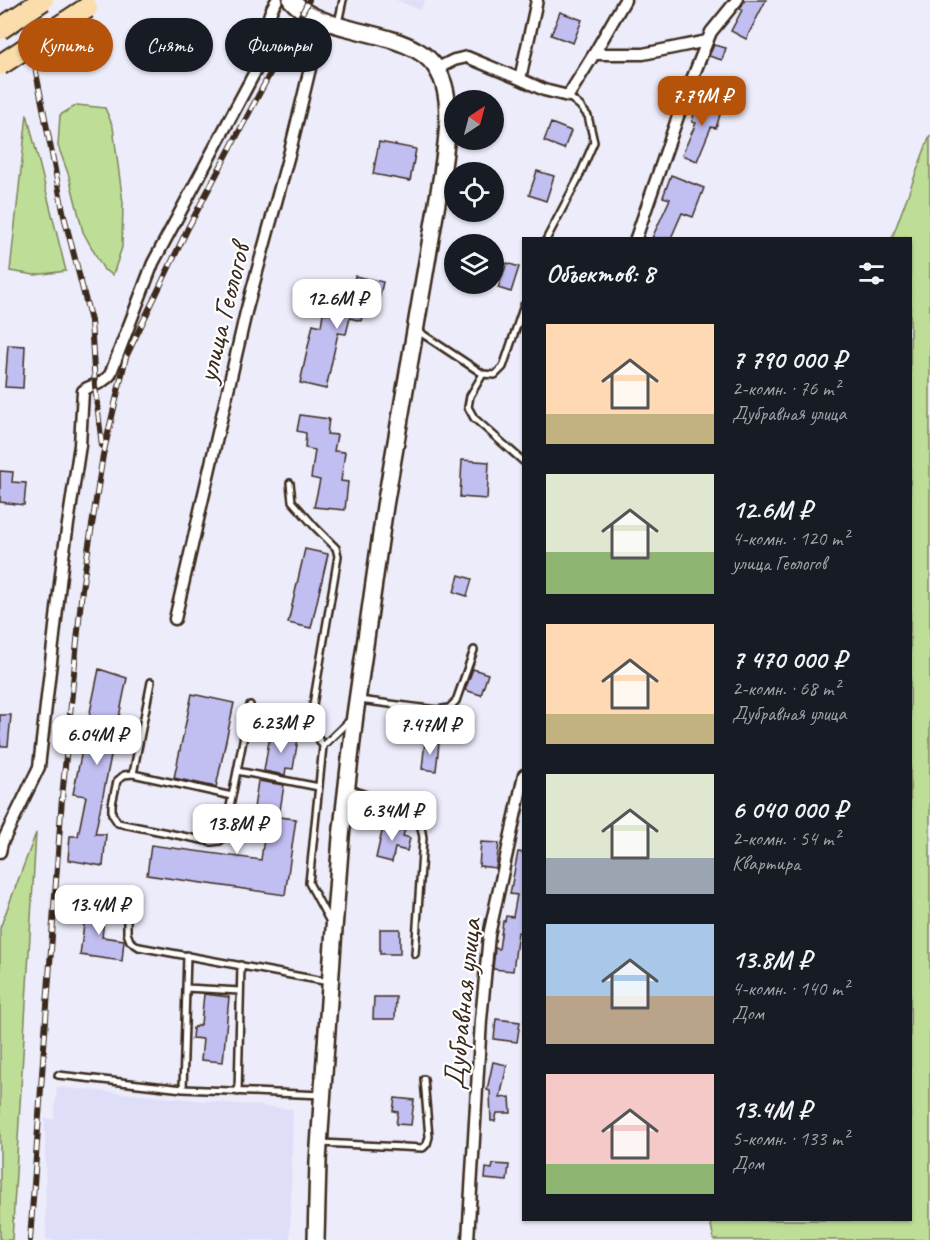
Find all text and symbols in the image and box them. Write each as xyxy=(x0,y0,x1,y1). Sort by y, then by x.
chip: Купить xyxy=(18,18,113,72)
chip: Снять xyxy=(125,18,213,72)
chip: Фильтры xyxy=(225,18,332,72)
pin: 7.79M ₽ xyxy=(647,76,757,127)
text: 7.79M ₽ xyxy=(672,83,732,108)
north arrow xyxy=(444,90,504,150)
map controls xyxy=(444,90,504,294)
button: locate xyxy=(444,162,504,222)
button: layers xyxy=(444,234,504,294)
street label: улица Геологов xyxy=(187,235,260,388)
text: Объектов: 8 xyxy=(546,257,655,290)
icon: filters xyxy=(855,257,888,290)
pin: 12.6M ₽ xyxy=(282,279,392,330)
text: 12.6M ₽ xyxy=(306,286,368,311)
text: 7 790 000 ₽ xyxy=(732,343,846,376)
icon: home xyxy=(594,348,666,420)
text: 2-комн. · 76 m² xyxy=(732,376,840,401)
text: Дубравная улица xyxy=(732,401,846,426)
text: 12.6M ₽ xyxy=(732,493,811,526)
icon: home xyxy=(594,498,666,570)
text: 4-комн. · 120 m² xyxy=(732,526,849,551)
text: улица Геологов xyxy=(732,551,826,576)
text: 7 470 000 ₽ xyxy=(732,643,846,676)
icon: home xyxy=(594,648,666,720)
text: 2-комн. · 68 m² xyxy=(732,676,840,701)
text: Дубравная улица xyxy=(732,701,846,726)
pin: 6.23M ₽ xyxy=(226,703,336,754)
pin: 7.47M ₽ xyxy=(375,705,485,756)
text: 6.23M ₽ xyxy=(250,710,312,735)
text: 7.47M ₽ xyxy=(400,712,460,737)
pin: 6.04M ₽ xyxy=(42,715,152,766)
text: 6.04M ₽ xyxy=(66,722,128,747)
pin: 6.34M ₽ xyxy=(337,791,447,842)
text: 6 040 000 ₽ xyxy=(732,793,847,826)
text: 6.34M ₽ xyxy=(361,798,423,823)
icon: home xyxy=(594,798,666,870)
pin: 13.8M ₽ xyxy=(182,804,292,855)
text: 13.8M ₽ xyxy=(207,811,267,836)
text: 2-комн. · 54 m² xyxy=(732,826,840,851)
text: Квартира xyxy=(732,851,800,876)
pin: 13.4M ₽ xyxy=(44,885,154,936)
text: 13.4M ₽ xyxy=(69,892,129,917)
street label: Дубравная улица xyxy=(434,915,490,1091)
text: 13.8M ₽ xyxy=(732,943,811,976)
icon: home xyxy=(594,948,666,1020)
text: 4-комн. · 140 m² xyxy=(732,976,849,1001)
text: Дом xyxy=(732,1001,764,1026)
text: 13.4M ₽ xyxy=(732,1093,811,1126)
icon: home xyxy=(594,1098,666,1170)
text: 5-комн. · 133 m² xyxy=(732,1126,849,1151)
text: Дом xyxy=(732,1151,764,1176)

